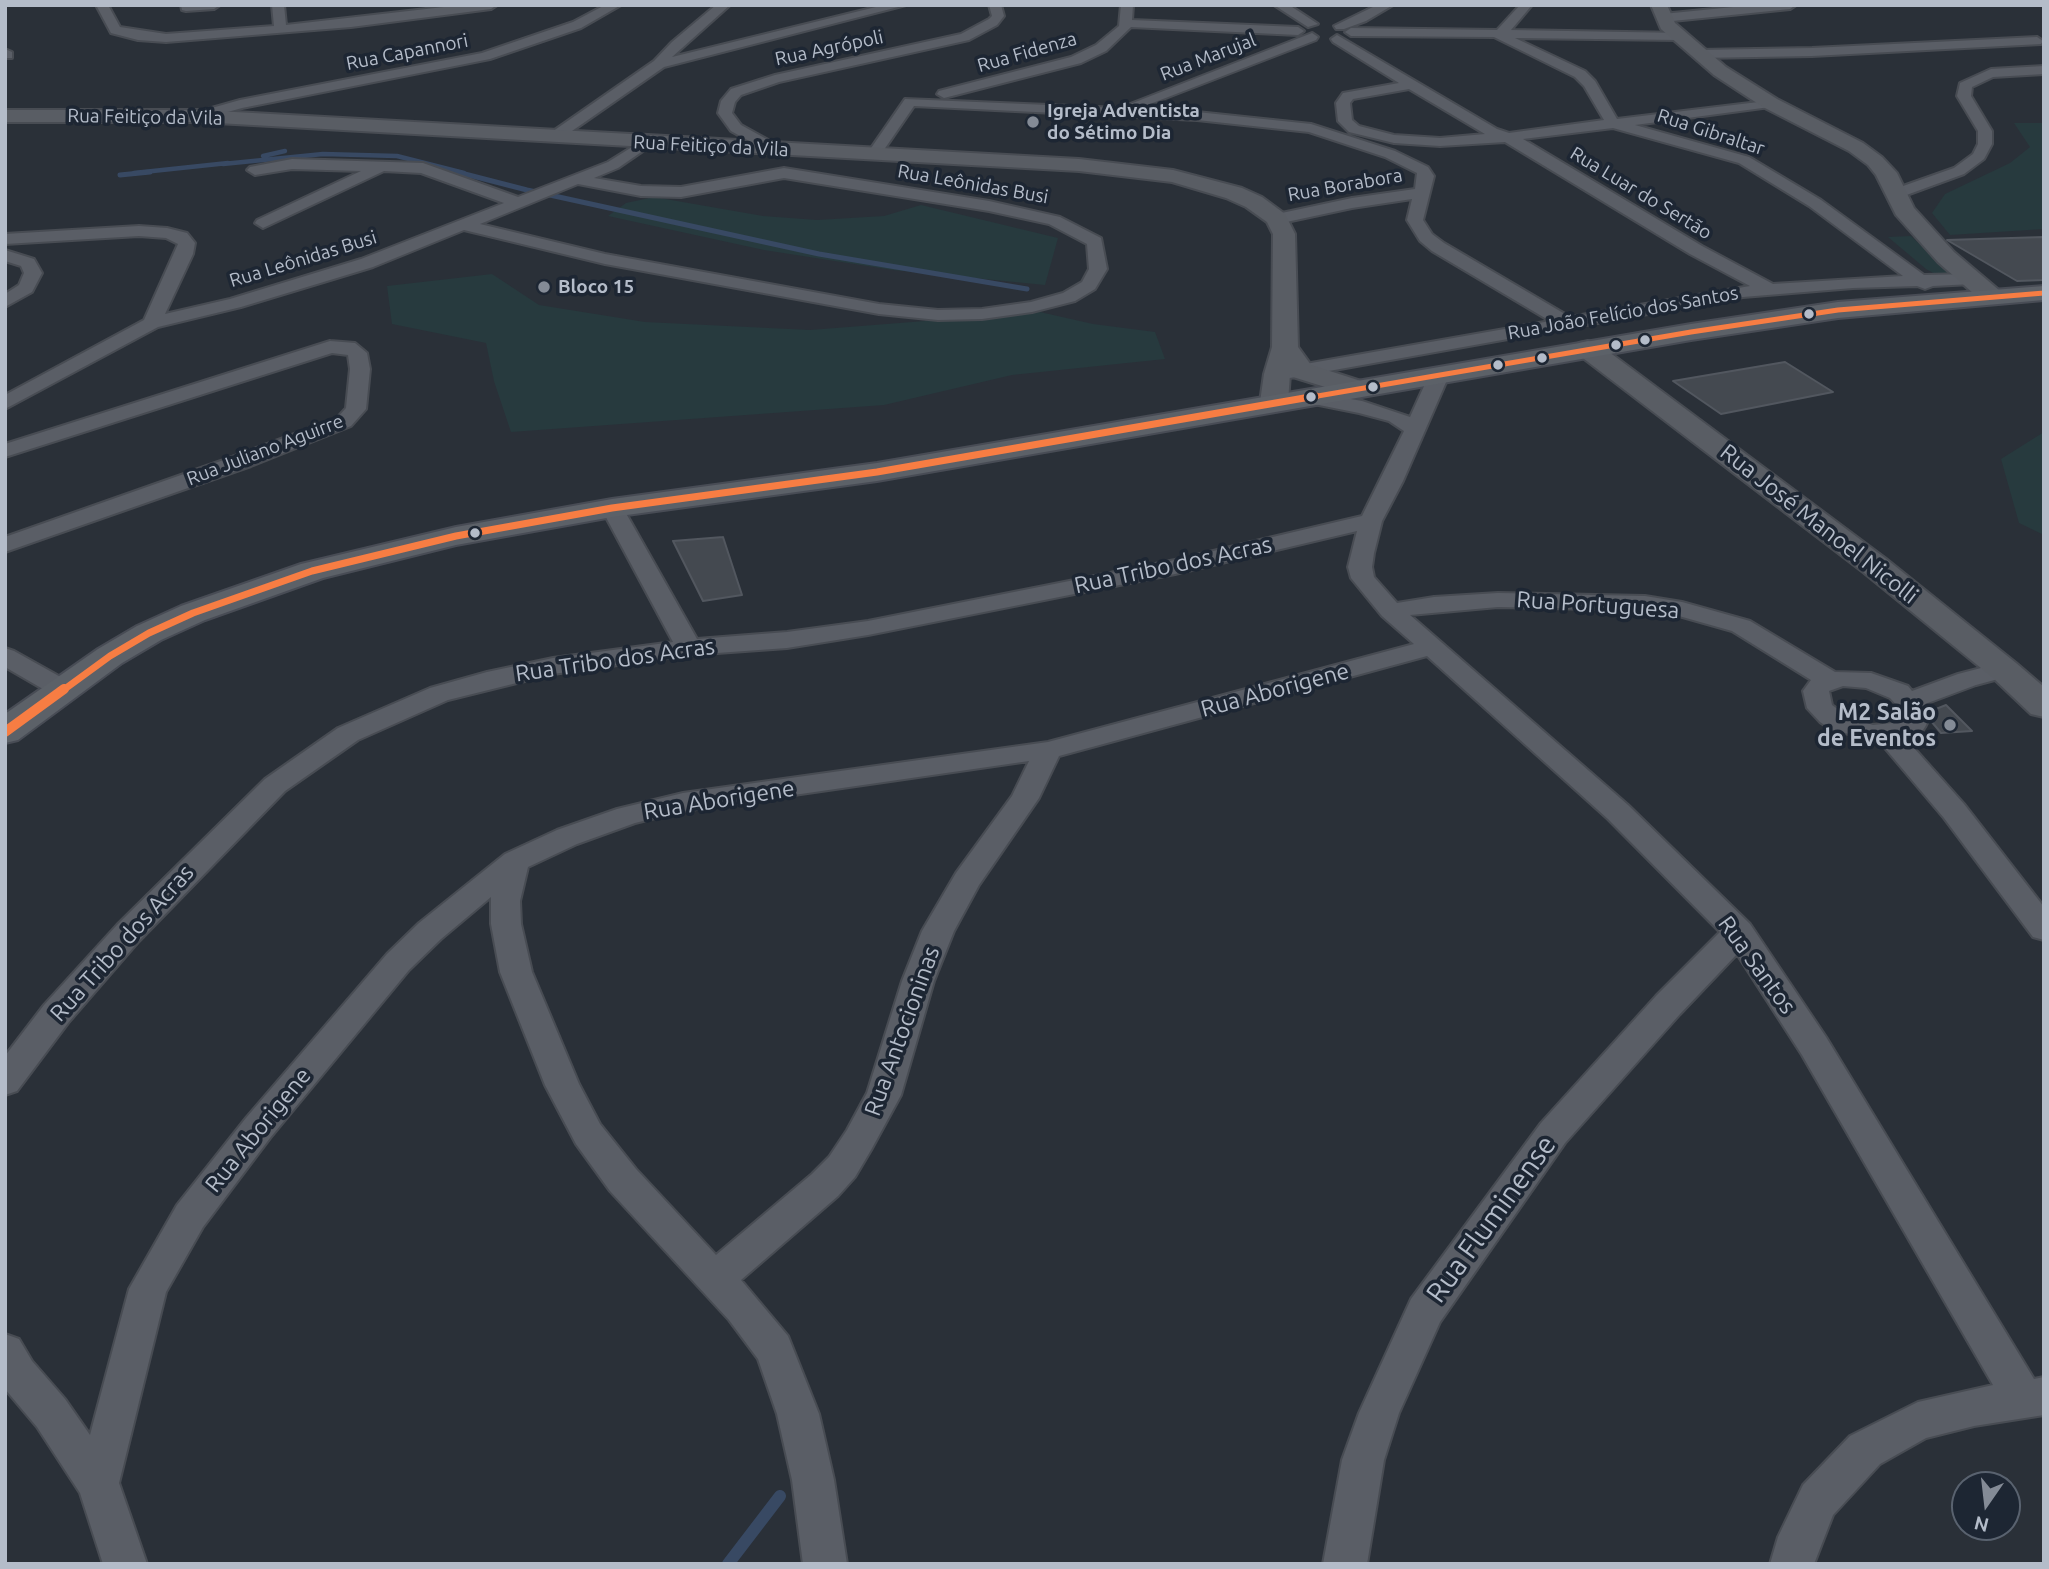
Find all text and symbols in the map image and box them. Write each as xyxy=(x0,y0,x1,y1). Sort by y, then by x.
street label: Rua Agrópoli xyxy=(773,25,885,71)
street label: Rua Fidenza xyxy=(975,27,1079,77)
street label: Rua Marujal xyxy=(1157,28,1259,86)
street label: Rua Capannori xyxy=(344,29,470,75)
place label: Igreja Adventista do Sétimo Dia xyxy=(1047,100,1200,144)
street label: Rua Feitiço da Vila xyxy=(67,104,223,130)
street label: Rua Gibraltar xyxy=(1654,104,1768,160)
marker: Igreja Adventista do Sétimo Dia xyxy=(1025,114,1041,130)
street label: Rua Feitiço da Vila xyxy=(633,131,789,161)
street label: Rua Luar do Sertão xyxy=(1566,142,1716,244)
street label: Rua Leônidas Busi xyxy=(896,160,1050,208)
street label: Rua Borabora xyxy=(1286,164,1404,206)
street label: Rua Leônidas Busi xyxy=(227,226,379,292)
place label: Bloco 15 xyxy=(558,276,634,298)
marker: Bloco 15 xyxy=(536,279,552,295)
street label: Rua João Felício dos Santos xyxy=(1506,281,1740,345)
unlabelled marker xyxy=(1802,307,1816,321)
unlabelled marker xyxy=(1638,333,1652,347)
unlabelled marker xyxy=(1609,338,1623,352)
unlabelled marker xyxy=(1535,351,1549,365)
unlabelled marker xyxy=(1491,358,1505,372)
unlabelled marker xyxy=(1366,380,1380,394)
unlabelled marker xyxy=(1304,390,1318,404)
street label: Rua Juliano Aguirre xyxy=(183,410,347,490)
street label: Rua José Manoel Nicolli xyxy=(1715,438,1923,610)
unlabelled marker xyxy=(468,526,482,540)
street label: Rua Tribo dos Acras xyxy=(1072,531,1274,599)
street label: Rua Portuguesa xyxy=(1516,586,1680,624)
street label: Rua Tribo dos Acras xyxy=(513,632,717,688)
street label: Rua Aborigene xyxy=(1198,657,1352,723)
place label: M2 Salão de Eventos xyxy=(1817,698,1936,752)
marker: M2 Salão de Eventos xyxy=(1942,717,1958,733)
street label: Rua Aborigene xyxy=(642,774,796,826)
street label: Rua Tribo dos Acras xyxy=(44,859,200,1027)
street label: Rua Santos xyxy=(1712,911,1802,1019)
street label: Rua Antocioninas xyxy=(859,942,945,1120)
street label: Rua Aborigene xyxy=(199,1062,317,1198)
street label: Rua Fluminense xyxy=(1419,1129,1563,1309)
north arrow xyxy=(1951,1471,2021,1541)
text: N xyxy=(1972,1512,1991,1537)

